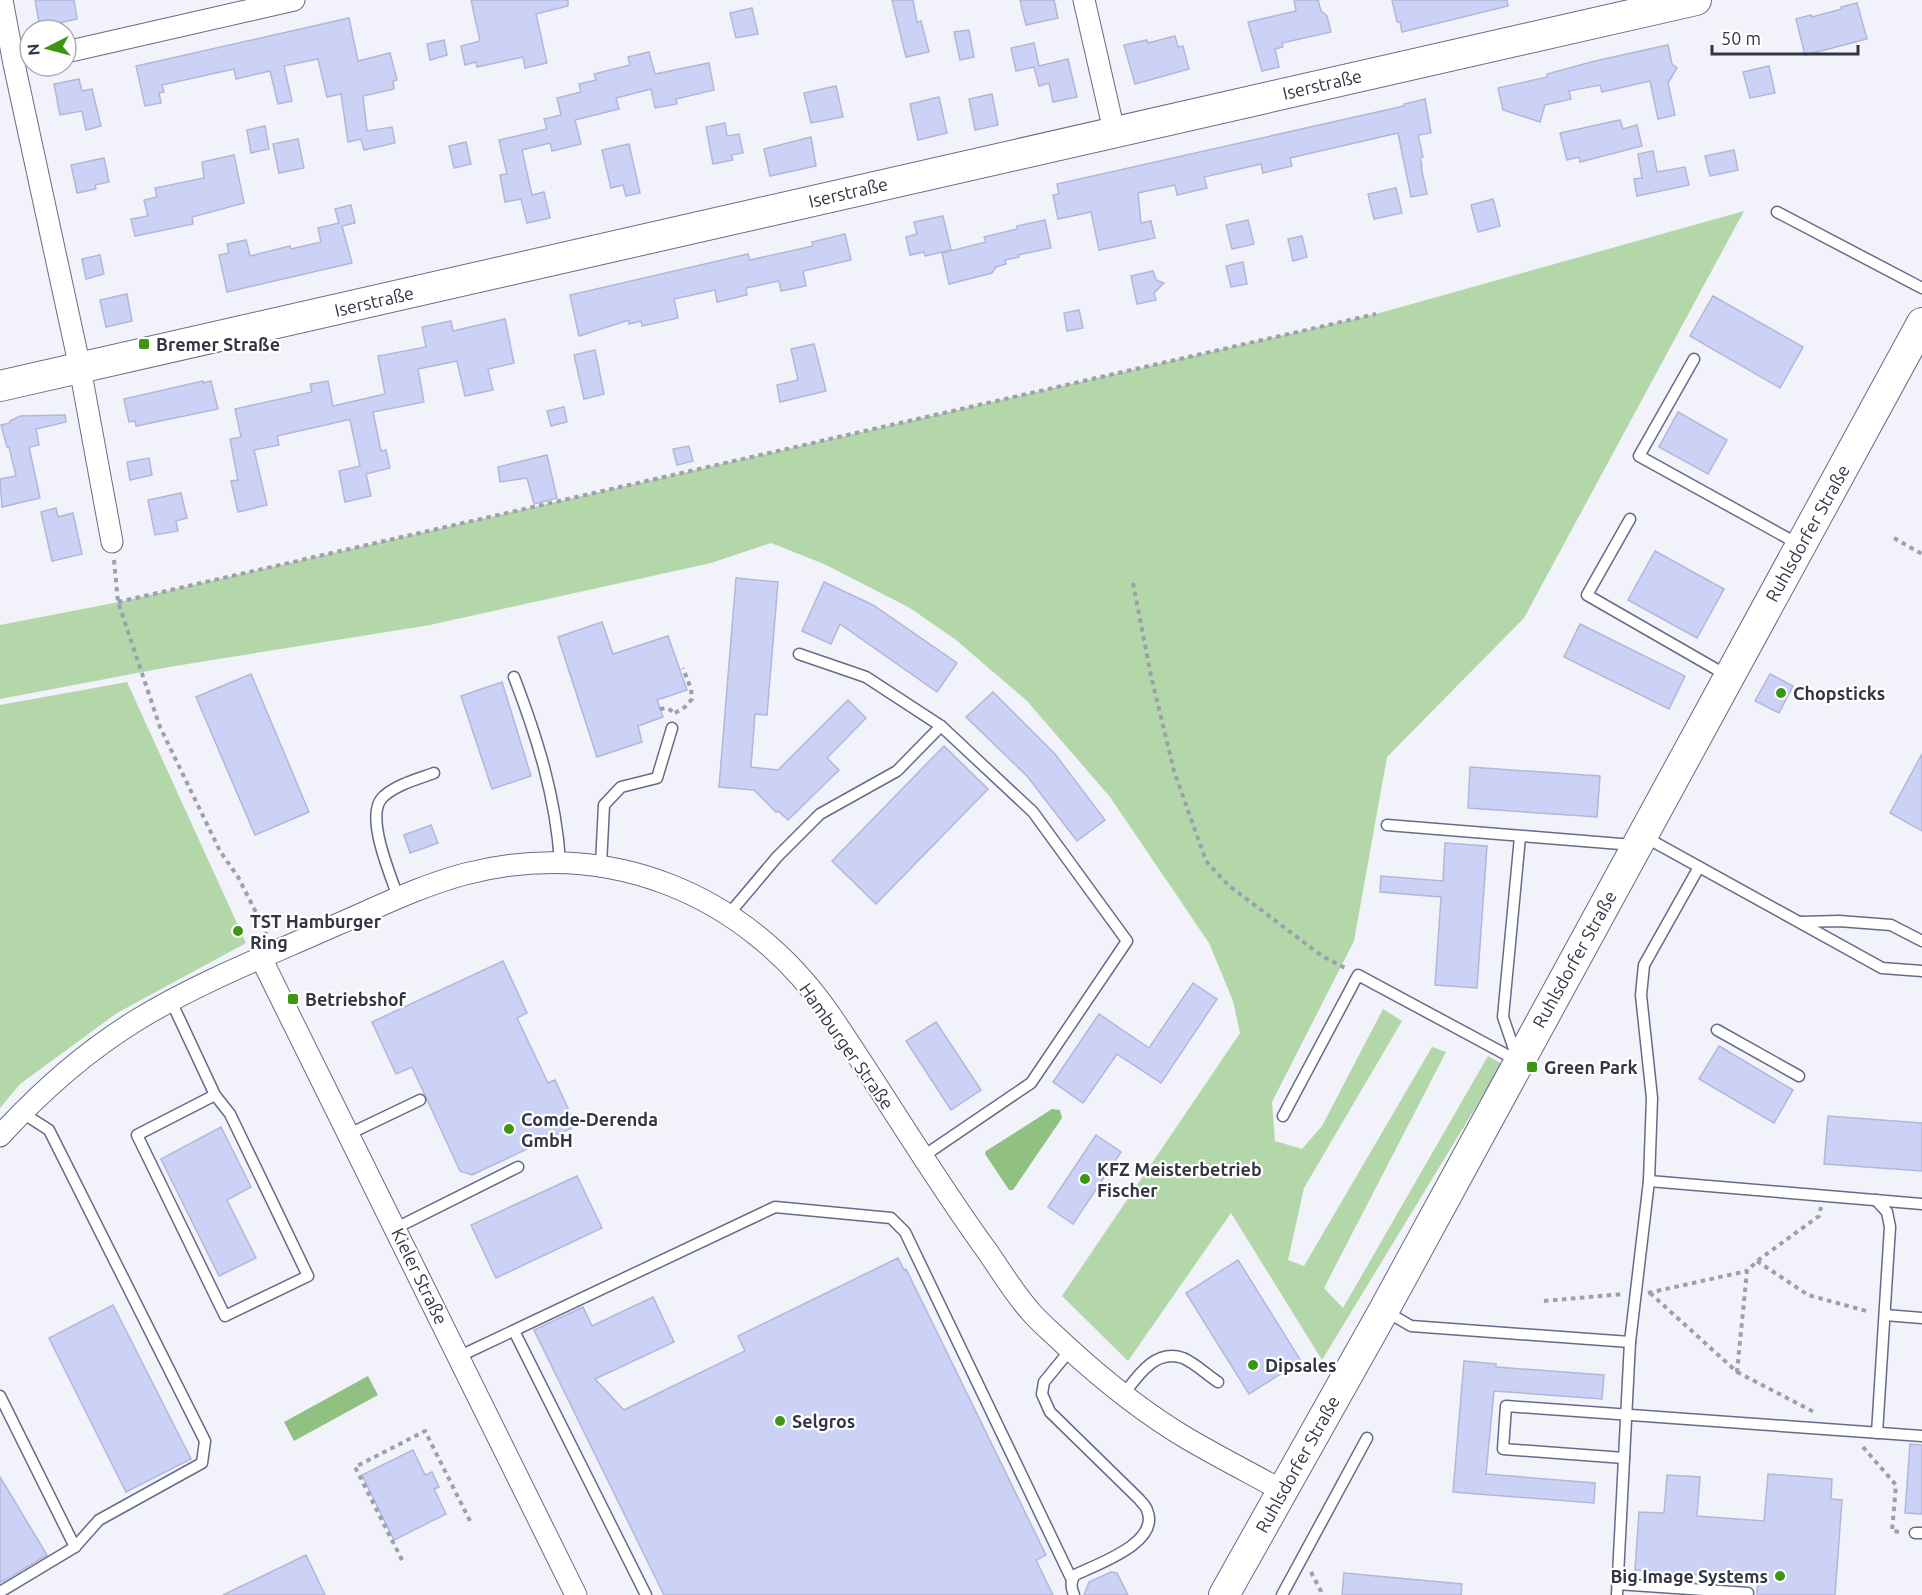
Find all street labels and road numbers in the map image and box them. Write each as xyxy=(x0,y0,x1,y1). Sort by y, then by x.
street label: Iserstraße xyxy=(1280,65,1364,103)
street label: Iserstraße xyxy=(806,173,890,211)
street label: Iserstraße xyxy=(332,282,416,320)
street label: Ruhlsdorfer Straße xyxy=(1761,461,1853,605)
street label: Ruhlsdorfer Straße xyxy=(1528,887,1620,1031)
street label: Hamburger Straße xyxy=(796,979,898,1113)
street label: Kieler Straße xyxy=(388,1225,452,1327)
street label: Ruhlsdorfer Straße xyxy=(1251,1392,1343,1536)

